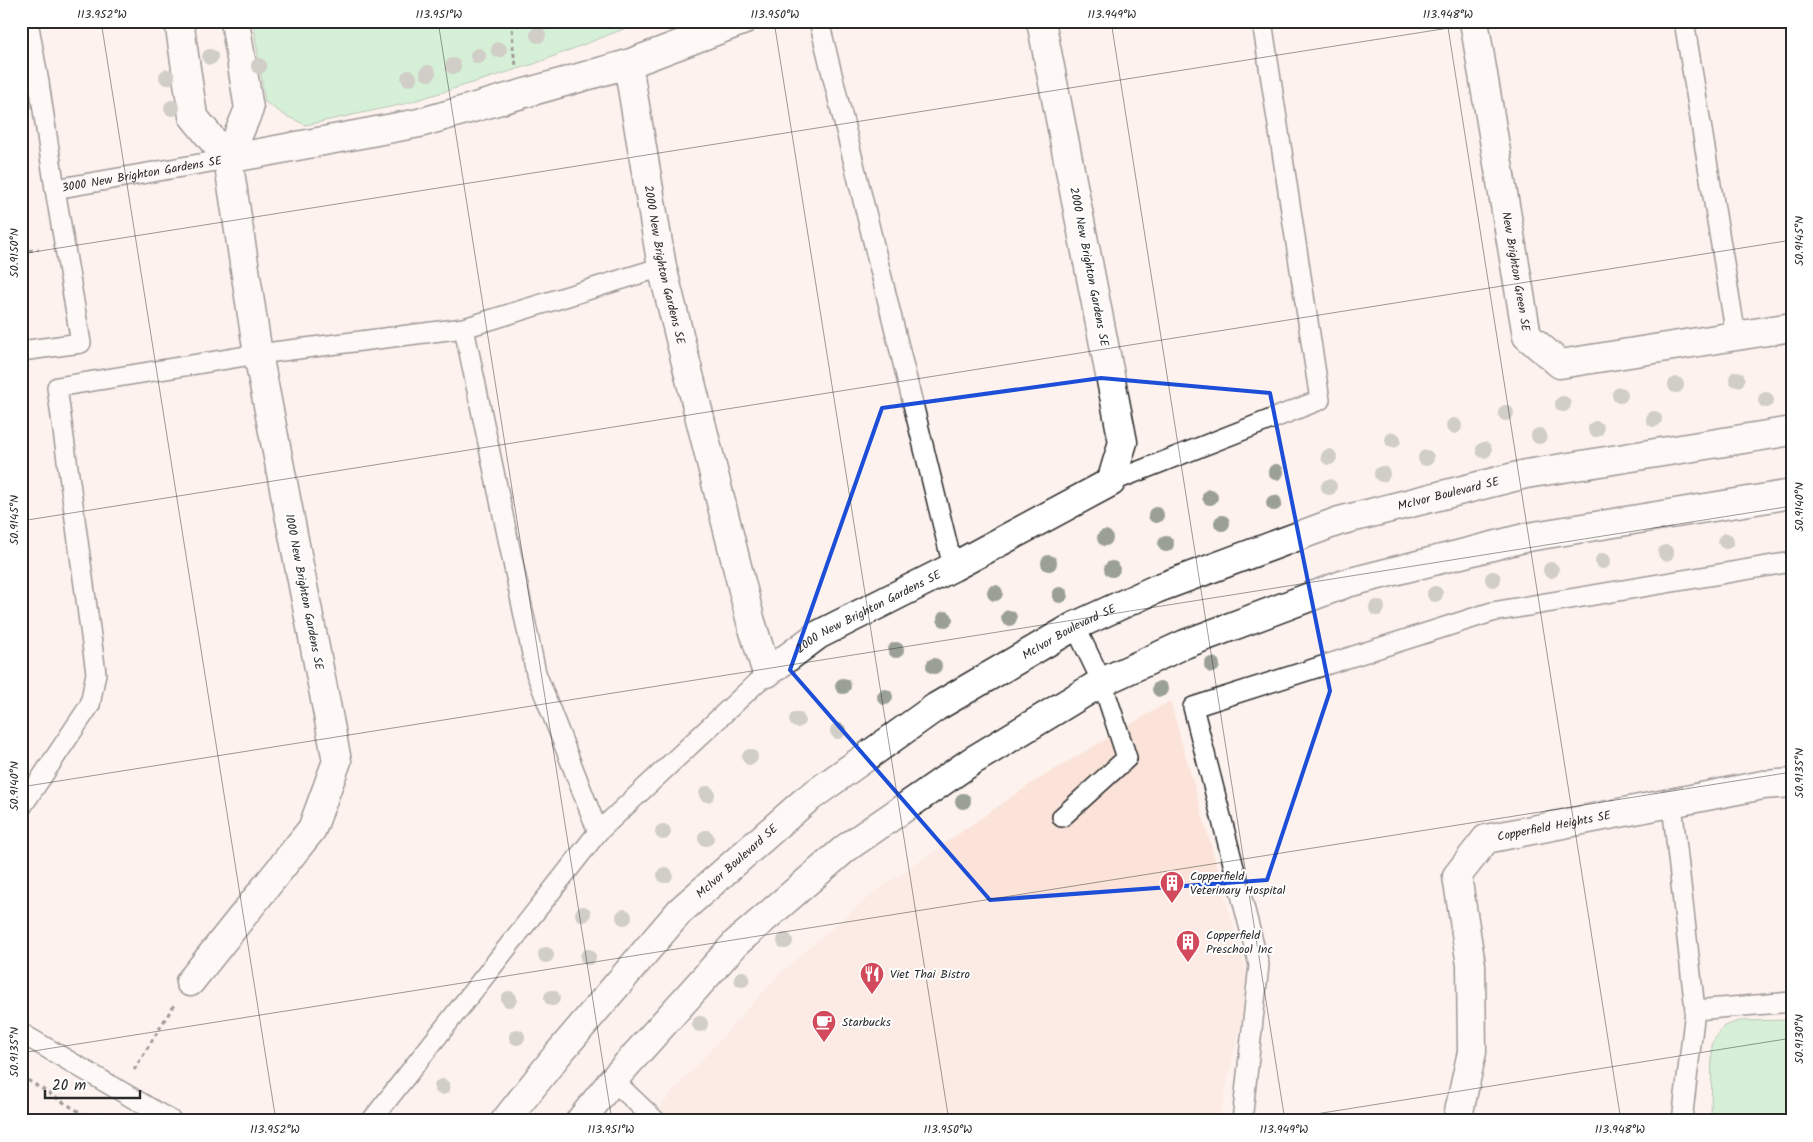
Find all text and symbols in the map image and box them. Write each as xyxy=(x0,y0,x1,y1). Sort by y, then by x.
text: 113.952°W xyxy=(77,5,127,24)
text: 113.951°W xyxy=(416,5,462,24)
text: 113.950°W xyxy=(751,5,799,24)
text: 113.949°W xyxy=(1087,5,1137,24)
text: 113.948°W xyxy=(1423,5,1473,24)
street label: 3000 New Brighton Gardens SE xyxy=(60,151,224,197)
street label: 2000 New Brighton Gardens SE xyxy=(639,184,691,347)
street label: 2000 New Brighton Gardens SE xyxy=(1064,186,1114,349)
street label: New Brighton Green SE xyxy=(1497,210,1536,334)
text: 50.9145°N xyxy=(1790,216,1809,266)
text: 50.9150°N xyxy=(5,228,24,278)
street label: McIvor Boulevard SE xyxy=(1396,471,1502,515)
text: 50.9140°N xyxy=(1790,482,1809,532)
text: 50.9145°N xyxy=(5,495,24,545)
street label: 1000 New Brighton Gardens SE xyxy=(280,512,329,673)
street label: 2000 New Brighton Gardens SE xyxy=(792,565,945,658)
street label: McIvor Boulevard SE xyxy=(1018,599,1120,664)
text: 50.9135°N xyxy=(1790,748,1809,798)
text: 50.9140°N xyxy=(5,761,24,811)
street label: Copperfield Heights SE xyxy=(1495,805,1613,846)
street label: McIvor Boulevard SE xyxy=(691,819,783,903)
place label: Copperfield Veterinary Hospital xyxy=(1190,867,1286,900)
building icon: Copperfield Veterinary Hospital xyxy=(1159,870,1185,904)
place label: Copperfield Preschool Inc xyxy=(1206,926,1273,959)
building icon: Copperfield Preschool Inc xyxy=(1175,929,1201,963)
restaurant icon: Viet Thai Bistro xyxy=(859,961,885,995)
place label: Viet Thai Bistro xyxy=(890,965,970,984)
cafe icon: Starbucks xyxy=(811,1009,837,1043)
place label: Starbucks xyxy=(842,1013,891,1032)
text: 50.9130°N xyxy=(1790,1014,1809,1064)
text: 50.9135°N xyxy=(5,1027,24,1077)
scale bar xyxy=(45,1067,140,1099)
text: 20 m xyxy=(52,1074,86,1098)
text: 113.952°W xyxy=(250,1120,300,1139)
text: 113.951°W xyxy=(588,1120,634,1139)
text: 113.950°W xyxy=(924,1120,972,1139)
text: 113.949°W xyxy=(1259,1120,1309,1139)
text: 113.948°W xyxy=(1595,1120,1645,1139)

